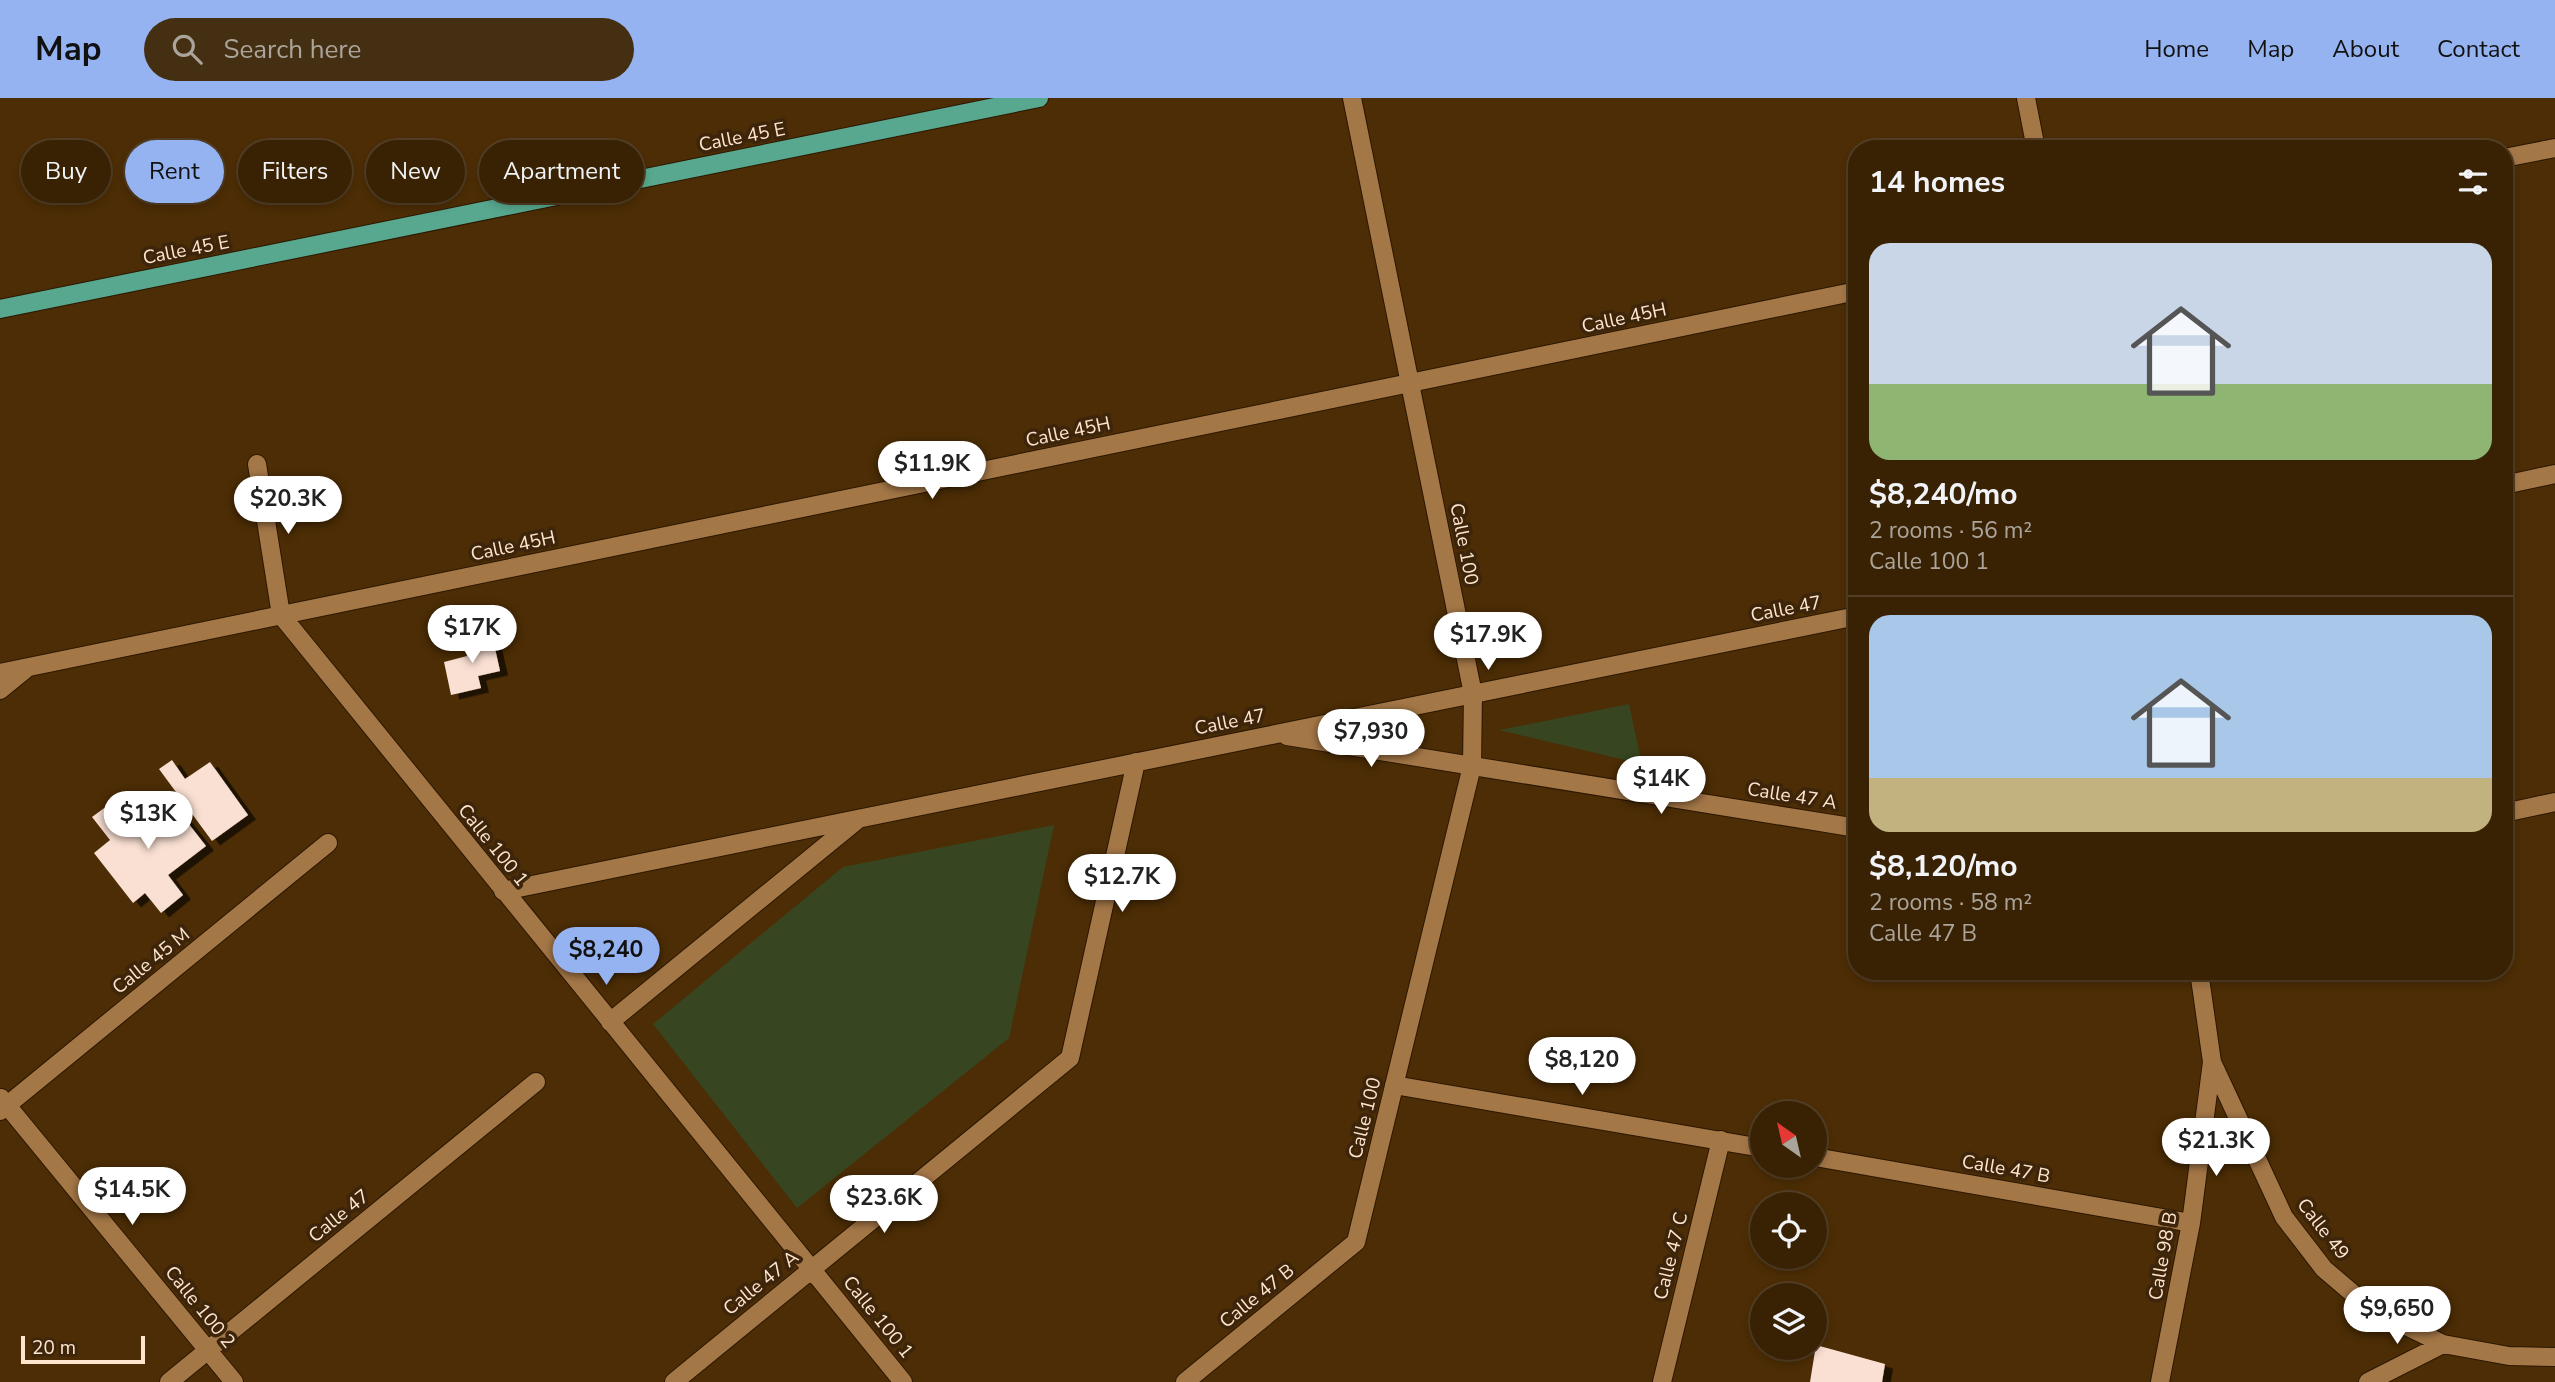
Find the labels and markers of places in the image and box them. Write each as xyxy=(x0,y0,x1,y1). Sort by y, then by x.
pin: $11.9K xyxy=(875,442,989,501)
pin: $20.3K xyxy=(231,476,345,536)
pin: $17K xyxy=(431,606,513,665)
pin: $17.9K xyxy=(1431,612,1545,672)
pin: $7,930 xyxy=(1314,710,1428,769)
pin: $14K xyxy=(1620,756,1702,816)
pin: $13K xyxy=(107,792,189,851)
pin: $12.7K xyxy=(1065,854,1179,914)
pin: $8,240 xyxy=(549,928,663,987)
pin: $8,120 xyxy=(1525,1038,1639,1097)
pin: $21.3K xyxy=(2159,1118,2273,1178)
pin: $14.5K xyxy=(75,1168,189,1227)
pin: $23.6K xyxy=(827,1176,941,1235)
pin: $9,650 xyxy=(2340,1286,2454,1346)

